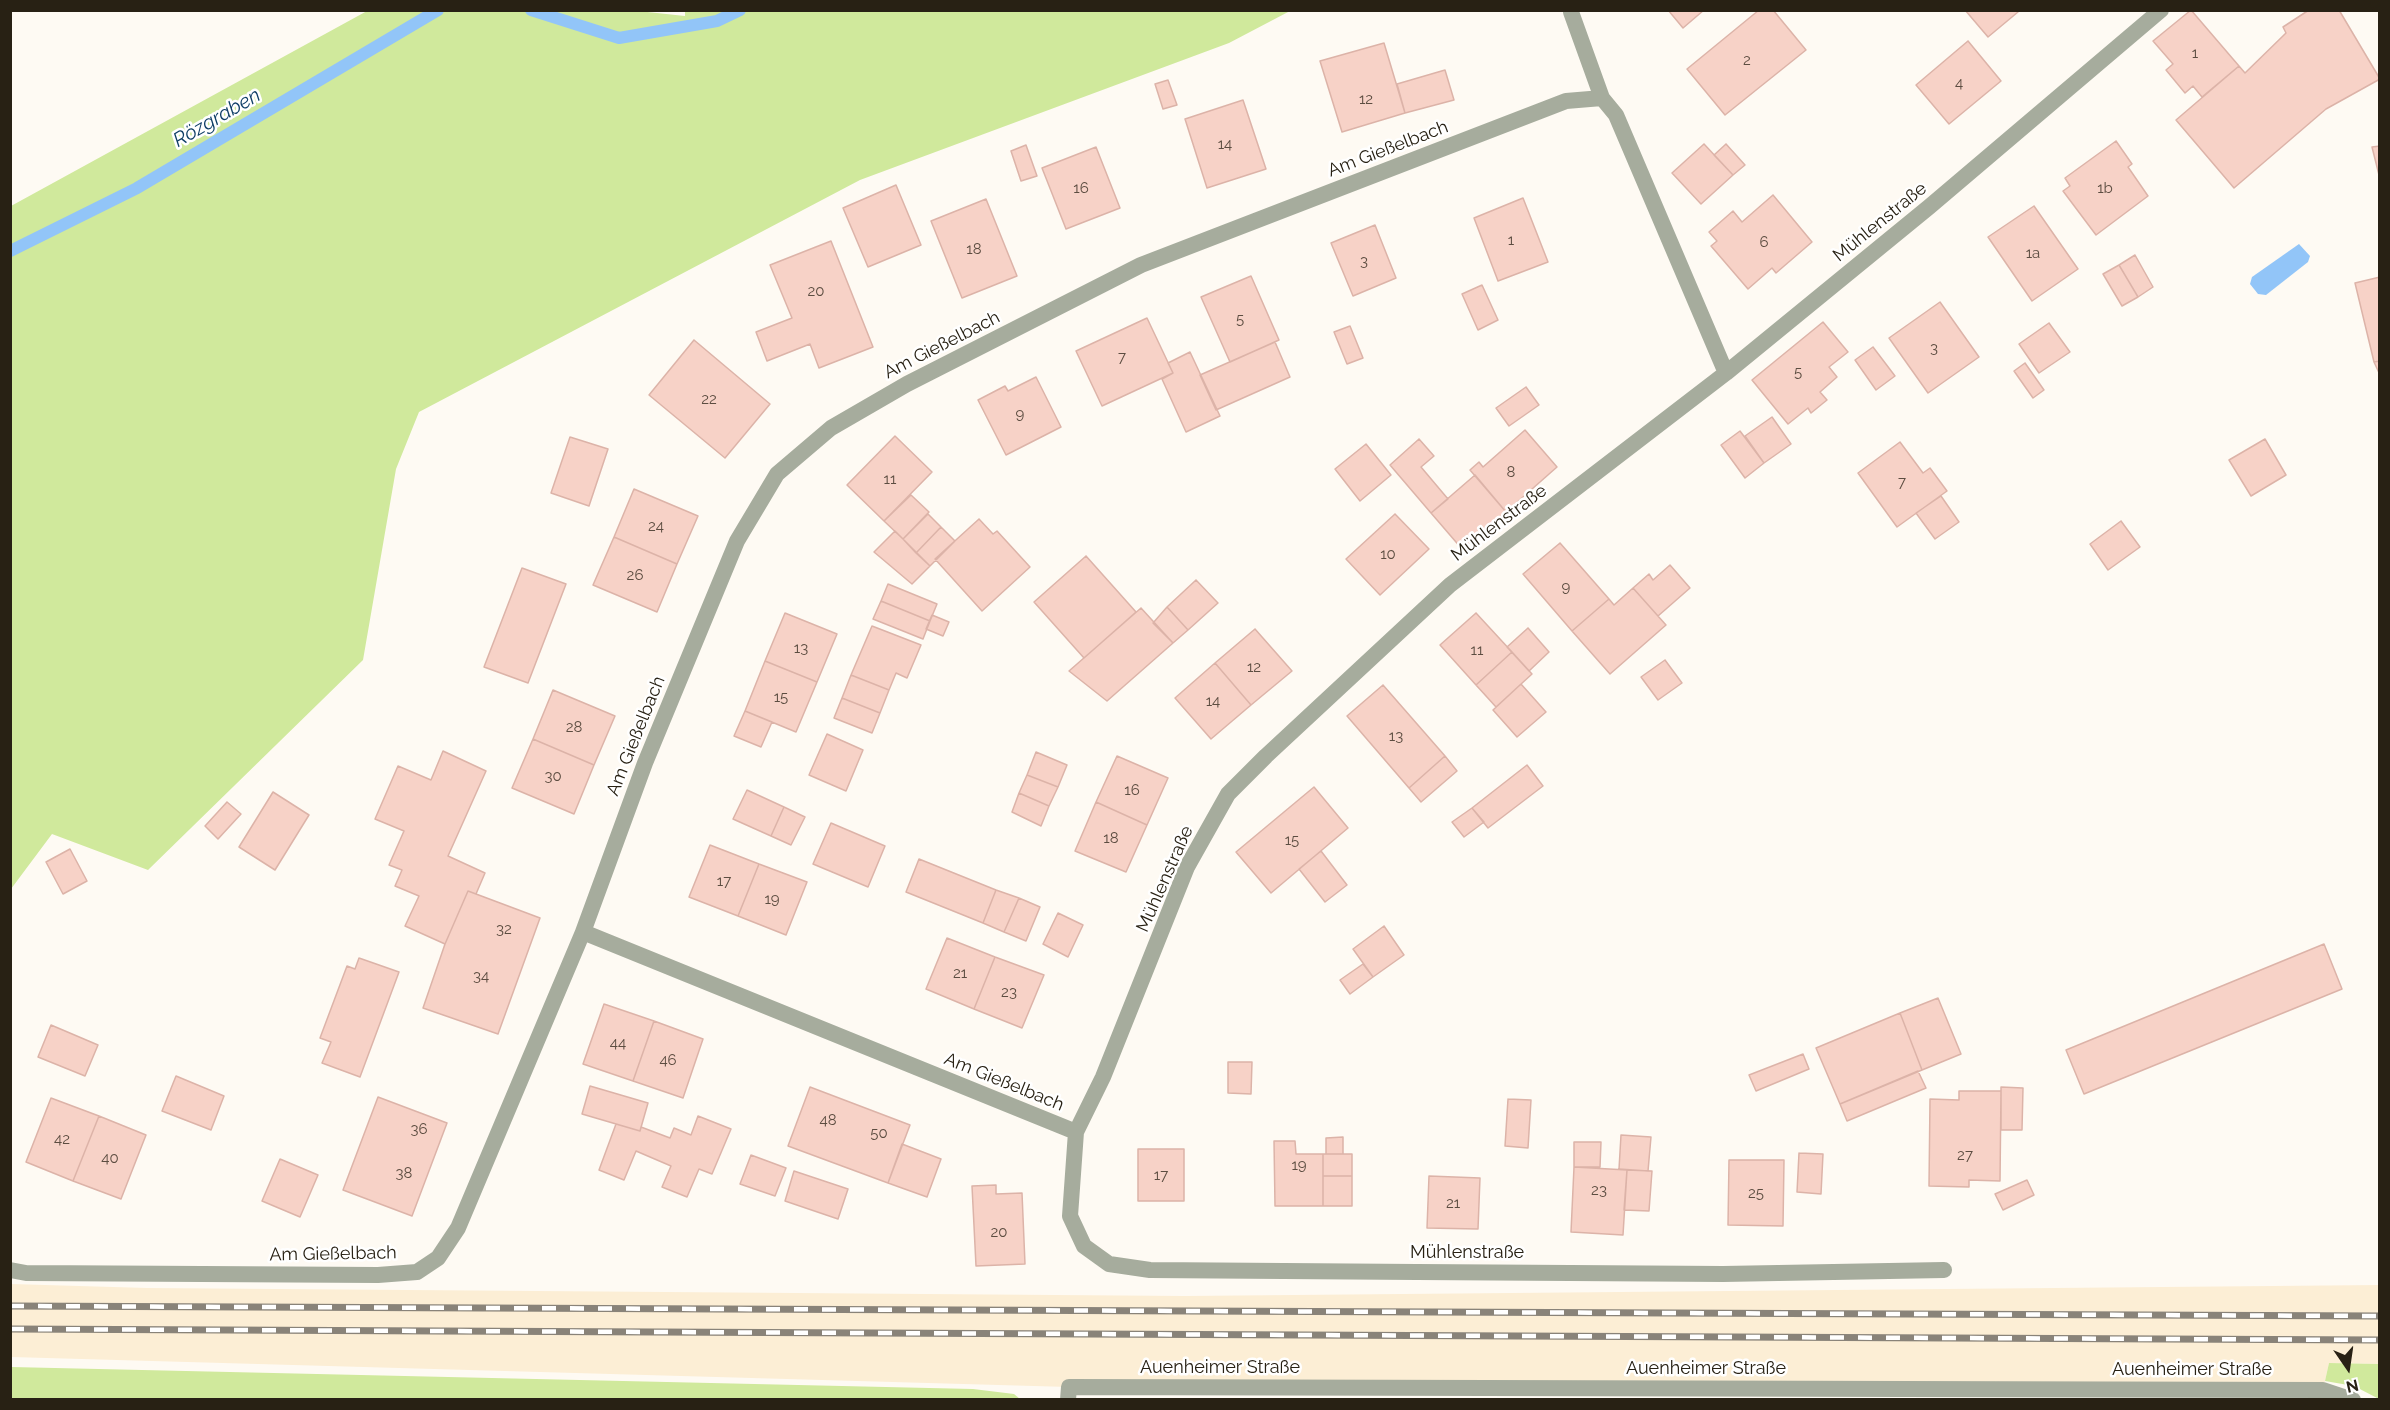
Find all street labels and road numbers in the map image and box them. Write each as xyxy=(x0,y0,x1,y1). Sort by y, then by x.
street label: Am Gießelbach xyxy=(1325,116,1451,182)
street label: Mühlenstraße xyxy=(1829,178,1931,266)
street label: Am Gießelbach xyxy=(880,306,1004,384)
street label: Mühlenstraße xyxy=(1447,480,1551,566)
street label: Am Gießelbach xyxy=(602,673,670,799)
street label: Mühlenstraße xyxy=(1132,822,1198,936)
street label: Am Gießelbach xyxy=(941,1048,1067,1116)
street label: Am Gießelbach xyxy=(269,1242,397,1266)
street label: Mühlenstraße xyxy=(1410,1242,1524,1264)
street label: Auenheimer Straße xyxy=(1140,1357,1300,1379)
street label: Auenheimer Straße xyxy=(1626,1358,1786,1380)
street label: Auenheimer Straße xyxy=(2112,1359,2272,1381)

